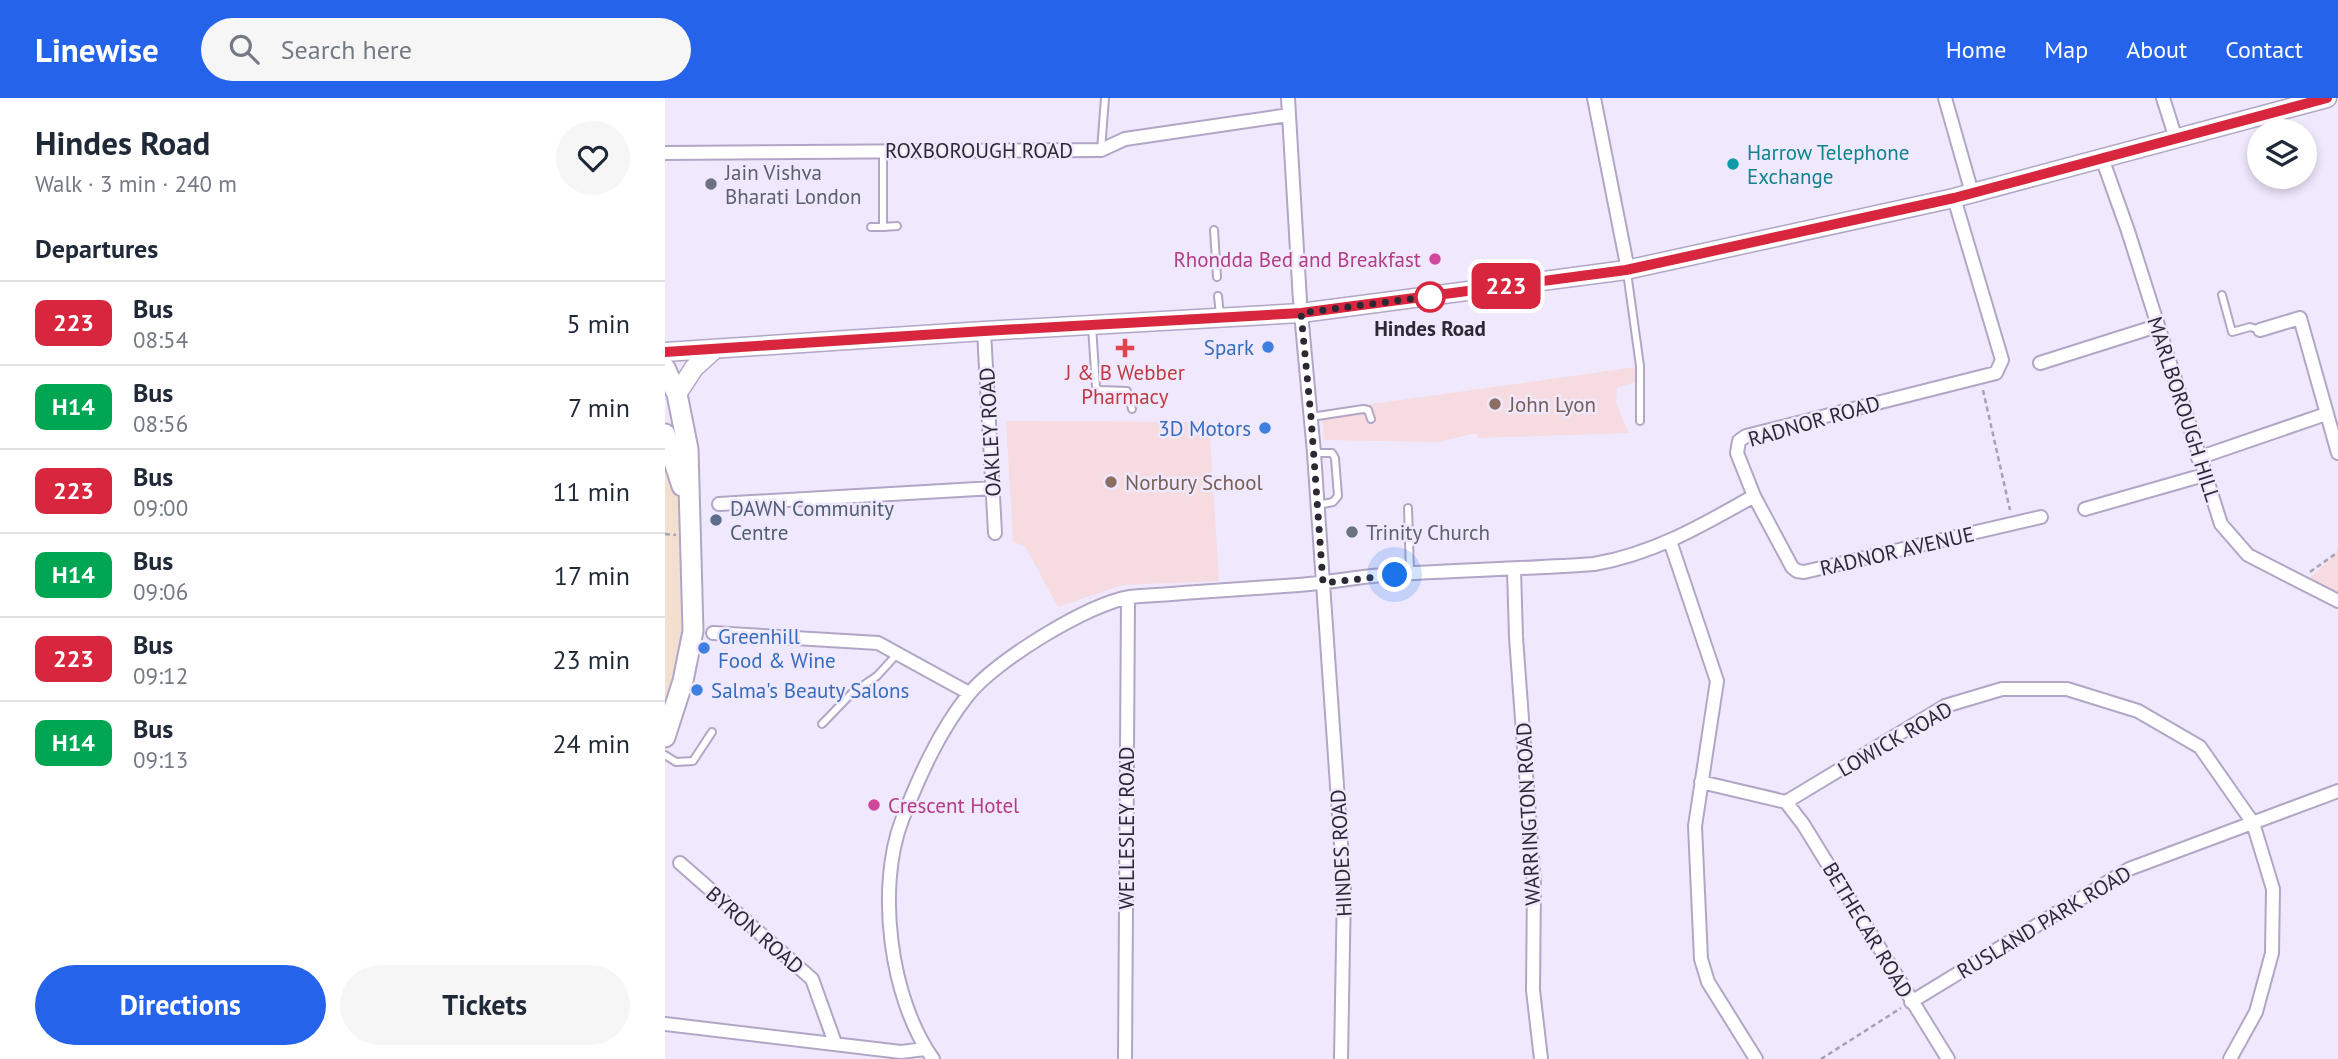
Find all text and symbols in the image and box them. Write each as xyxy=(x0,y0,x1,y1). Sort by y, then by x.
search box xyxy=(201,18,691,81)
text: Linewise xyxy=(35,28,159,71)
icon: search xyxy=(225,30,263,68)
text: Search here xyxy=(281,33,412,66)
text: Home xyxy=(1946,34,2006,65)
text: Map xyxy=(2044,34,2088,65)
text: About xyxy=(2126,34,2187,65)
text: Contact xyxy=(2225,34,2303,65)
map controls xyxy=(2247,119,2317,189)
button: layers xyxy=(2247,119,2317,189)
text: Hindes Road xyxy=(35,121,210,164)
button: heart xyxy=(556,121,630,195)
street label: ROXBOROUGH ROAD xyxy=(885,137,1073,164)
place label: Harrow Telephone Exchange xyxy=(1747,139,1909,190)
marker: Harrow Telephone Exchange xyxy=(1725,156,1741,172)
place label: Jain Vishva Bharati London xyxy=(724,159,861,210)
text: Walk · 3 min · 240 m xyxy=(35,169,237,198)
marker: Jain Vishva Bharati London xyxy=(703,176,719,192)
text: Departures xyxy=(35,232,158,265)
place label: Rhondda Bed and Breakfast xyxy=(1173,246,1421,273)
marker: Rhondda Bed and Breakfast xyxy=(1427,251,1443,267)
line badge: 223 xyxy=(1466,263,1546,309)
text: 223 xyxy=(1486,270,1526,301)
marker: Hindes Road xyxy=(1415,282,1445,312)
text: Bus xyxy=(133,292,173,325)
text: 223 xyxy=(53,307,94,338)
text: 5 min xyxy=(567,307,630,340)
street label: MARLBOROUGH HILL xyxy=(2141,313,2227,505)
place label: Hindes Road xyxy=(1374,315,1486,342)
text: 08:54 xyxy=(133,325,188,354)
place label: Spark xyxy=(1204,334,1254,361)
marker: Spark xyxy=(1260,339,1276,355)
marker: J & B Webber Pharmacy xyxy=(1117,340,1133,356)
place label: J & B Webber Pharmacy xyxy=(1064,359,1185,410)
street label: OAKLEY ROAD xyxy=(973,367,1007,497)
text: Bus xyxy=(133,376,173,409)
street label: RADNOR ROAD xyxy=(1745,389,1883,453)
text: H14 xyxy=(52,391,95,422)
text: 7 min xyxy=(568,391,630,424)
place label: John Lyon xyxy=(1508,391,1596,418)
marker: John Lyon xyxy=(1487,396,1503,412)
text: 08:56 xyxy=(133,409,188,438)
place label: 3D Motors xyxy=(1158,415,1251,442)
marker: 3D Motors xyxy=(1257,420,1273,436)
text: Bus xyxy=(133,460,173,493)
place label: Norbury School xyxy=(1125,469,1263,496)
marker: Norbury School xyxy=(1103,474,1119,490)
text: 223 xyxy=(53,475,94,506)
text: 11 min xyxy=(552,475,630,508)
text: 09:00 xyxy=(133,493,188,522)
place label: DAWN Community Centre xyxy=(730,495,894,546)
marker: DAWN Community Centre xyxy=(708,512,724,528)
place label: Trinity Church xyxy=(1366,519,1490,546)
street label: RADNOR AVENUE xyxy=(1817,520,1977,582)
marker: Trinity Church xyxy=(1344,524,1360,540)
text: Bus xyxy=(133,544,173,577)
your location xyxy=(1377,557,1412,592)
text: H14 xyxy=(52,559,95,590)
text: 17 min xyxy=(554,559,630,592)
text: 09:06 xyxy=(133,577,188,606)
place label: Greenhill Food & Wine xyxy=(718,623,836,674)
text: Bus xyxy=(133,628,173,661)
marker: Greenhill Food & Wine xyxy=(696,640,712,656)
text: 223 xyxy=(53,643,94,674)
text: 23 min xyxy=(552,643,630,676)
text: 09:12 xyxy=(133,661,188,690)
place label: Salma's Beauty Salons xyxy=(711,677,909,704)
marker: Salma's Beauty Salons xyxy=(689,682,705,698)
street label: LOWICK ROAD xyxy=(1833,695,1957,783)
text: Bus xyxy=(133,712,173,745)
street label: WARRINGTON ROAD xyxy=(1510,722,1546,906)
text: H14 xyxy=(52,727,95,758)
text: 24 min xyxy=(552,727,630,760)
text: 09:13 xyxy=(133,745,188,774)
street label: WELLESLEY ROAD xyxy=(1113,746,1140,910)
street label: HINDES ROAD xyxy=(1324,789,1358,917)
place label: Crescent Hotel xyxy=(888,792,1019,819)
marker: Crescent Hotel xyxy=(866,797,882,813)
street label: BETHECAR ROAD xyxy=(1817,857,1919,1003)
street label: RUSLAND PARK ROAD xyxy=(1952,859,2136,985)
street label: BYRON ROAD xyxy=(700,880,810,980)
button: Directions xyxy=(35,965,326,1045)
button: Tickets xyxy=(340,965,630,1045)

